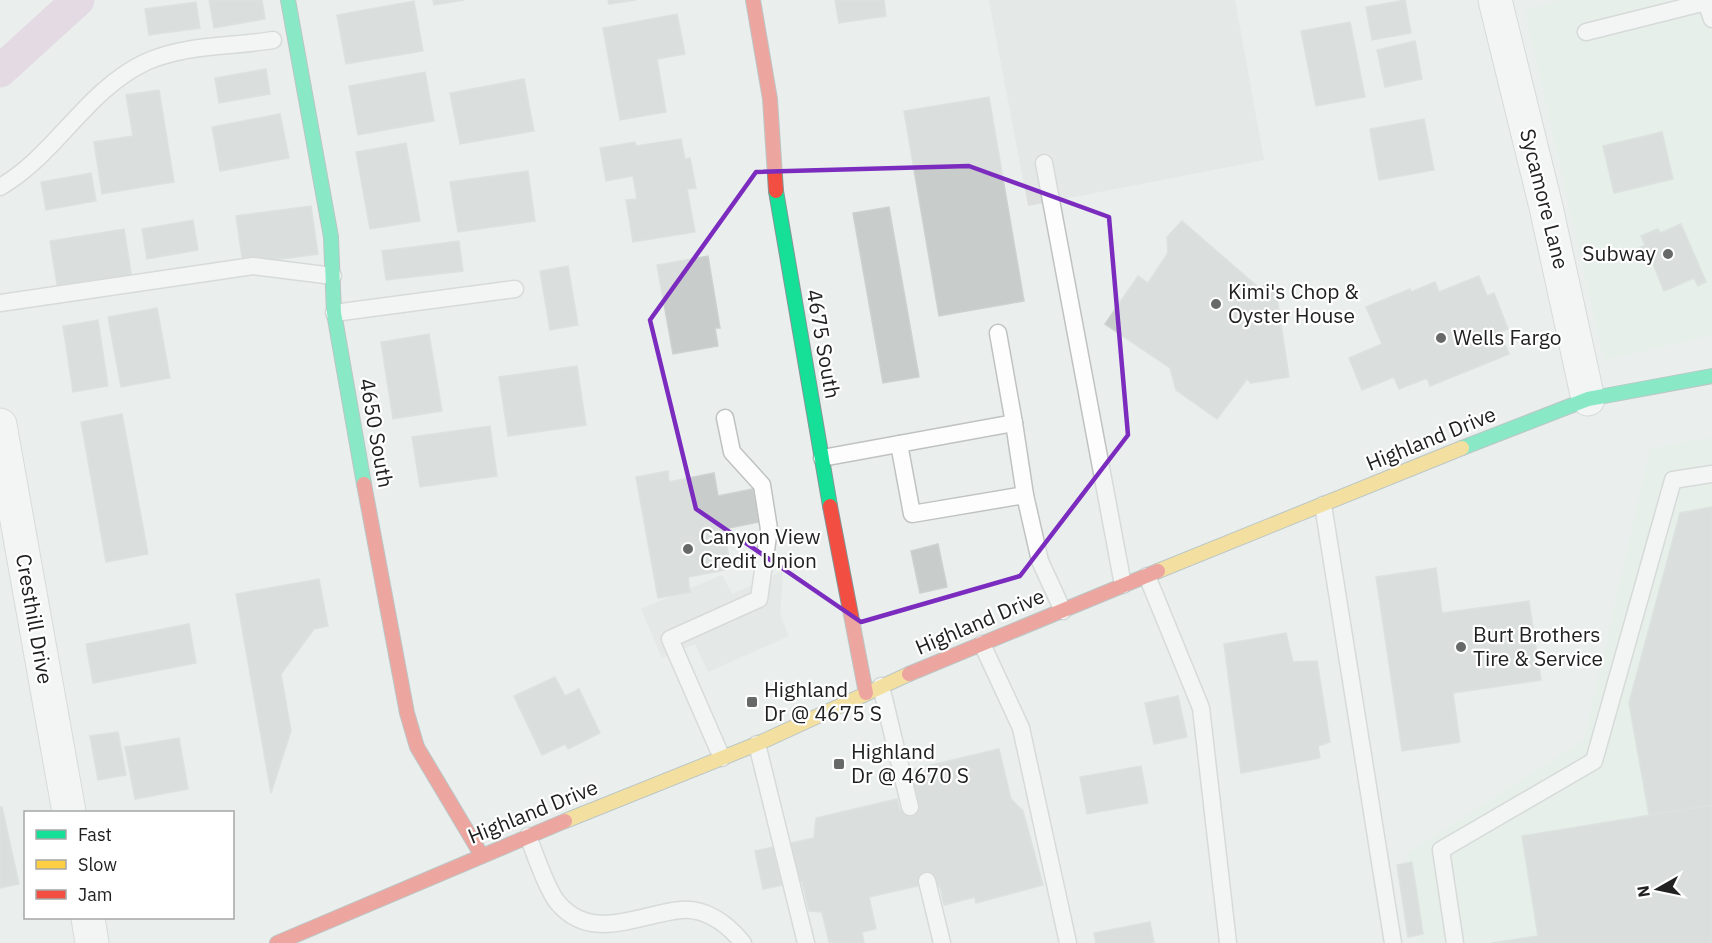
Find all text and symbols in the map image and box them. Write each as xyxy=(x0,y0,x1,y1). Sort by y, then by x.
street label: Sycamore Lane xyxy=(1514,126,1576,272)
place label: Subway xyxy=(1582,239,1657,267)
marker: Subway xyxy=(1661,247,1675,261)
place label: Kimi's Chop & Oyster House xyxy=(1228,277,1359,329)
street label: 4675 South xyxy=(801,287,847,401)
marker: Kimi's Chop & Oyster House xyxy=(1209,297,1223,311)
place label: Wells Fargo xyxy=(1453,323,1562,351)
marker: Wells Fargo xyxy=(1434,331,1448,345)
street label: 4650 South xyxy=(354,376,400,490)
street label: Highland Drive xyxy=(1361,399,1500,477)
place label: Canyon View Credit Union xyxy=(700,522,821,574)
marker: Canyon View Credit Union xyxy=(681,542,695,556)
street label: Cresthill Drive xyxy=(10,551,60,686)
street label: Highland Drive xyxy=(911,581,1049,661)
place label: Burt Brothers Tire & Service xyxy=(1473,620,1603,672)
marker: Burt Brothers Tire & Service xyxy=(1454,640,1468,654)
place label: Highland Dr @ 4675 S xyxy=(764,675,882,727)
marker: Highland Dr @ 4675 S xyxy=(745,695,759,709)
place label: Highland Dr @ 4670 S xyxy=(851,737,969,789)
marker: Highland Dr @ 4670 S xyxy=(832,757,846,771)
street label: Highland Drive xyxy=(463,772,602,850)
legend xyxy=(24,811,234,919)
text: Fast xyxy=(78,823,112,846)
text: Slow xyxy=(78,853,117,876)
north arrow xyxy=(1628,859,1688,919)
text: Jam xyxy=(78,883,113,906)
text: N xyxy=(1632,884,1654,899)

